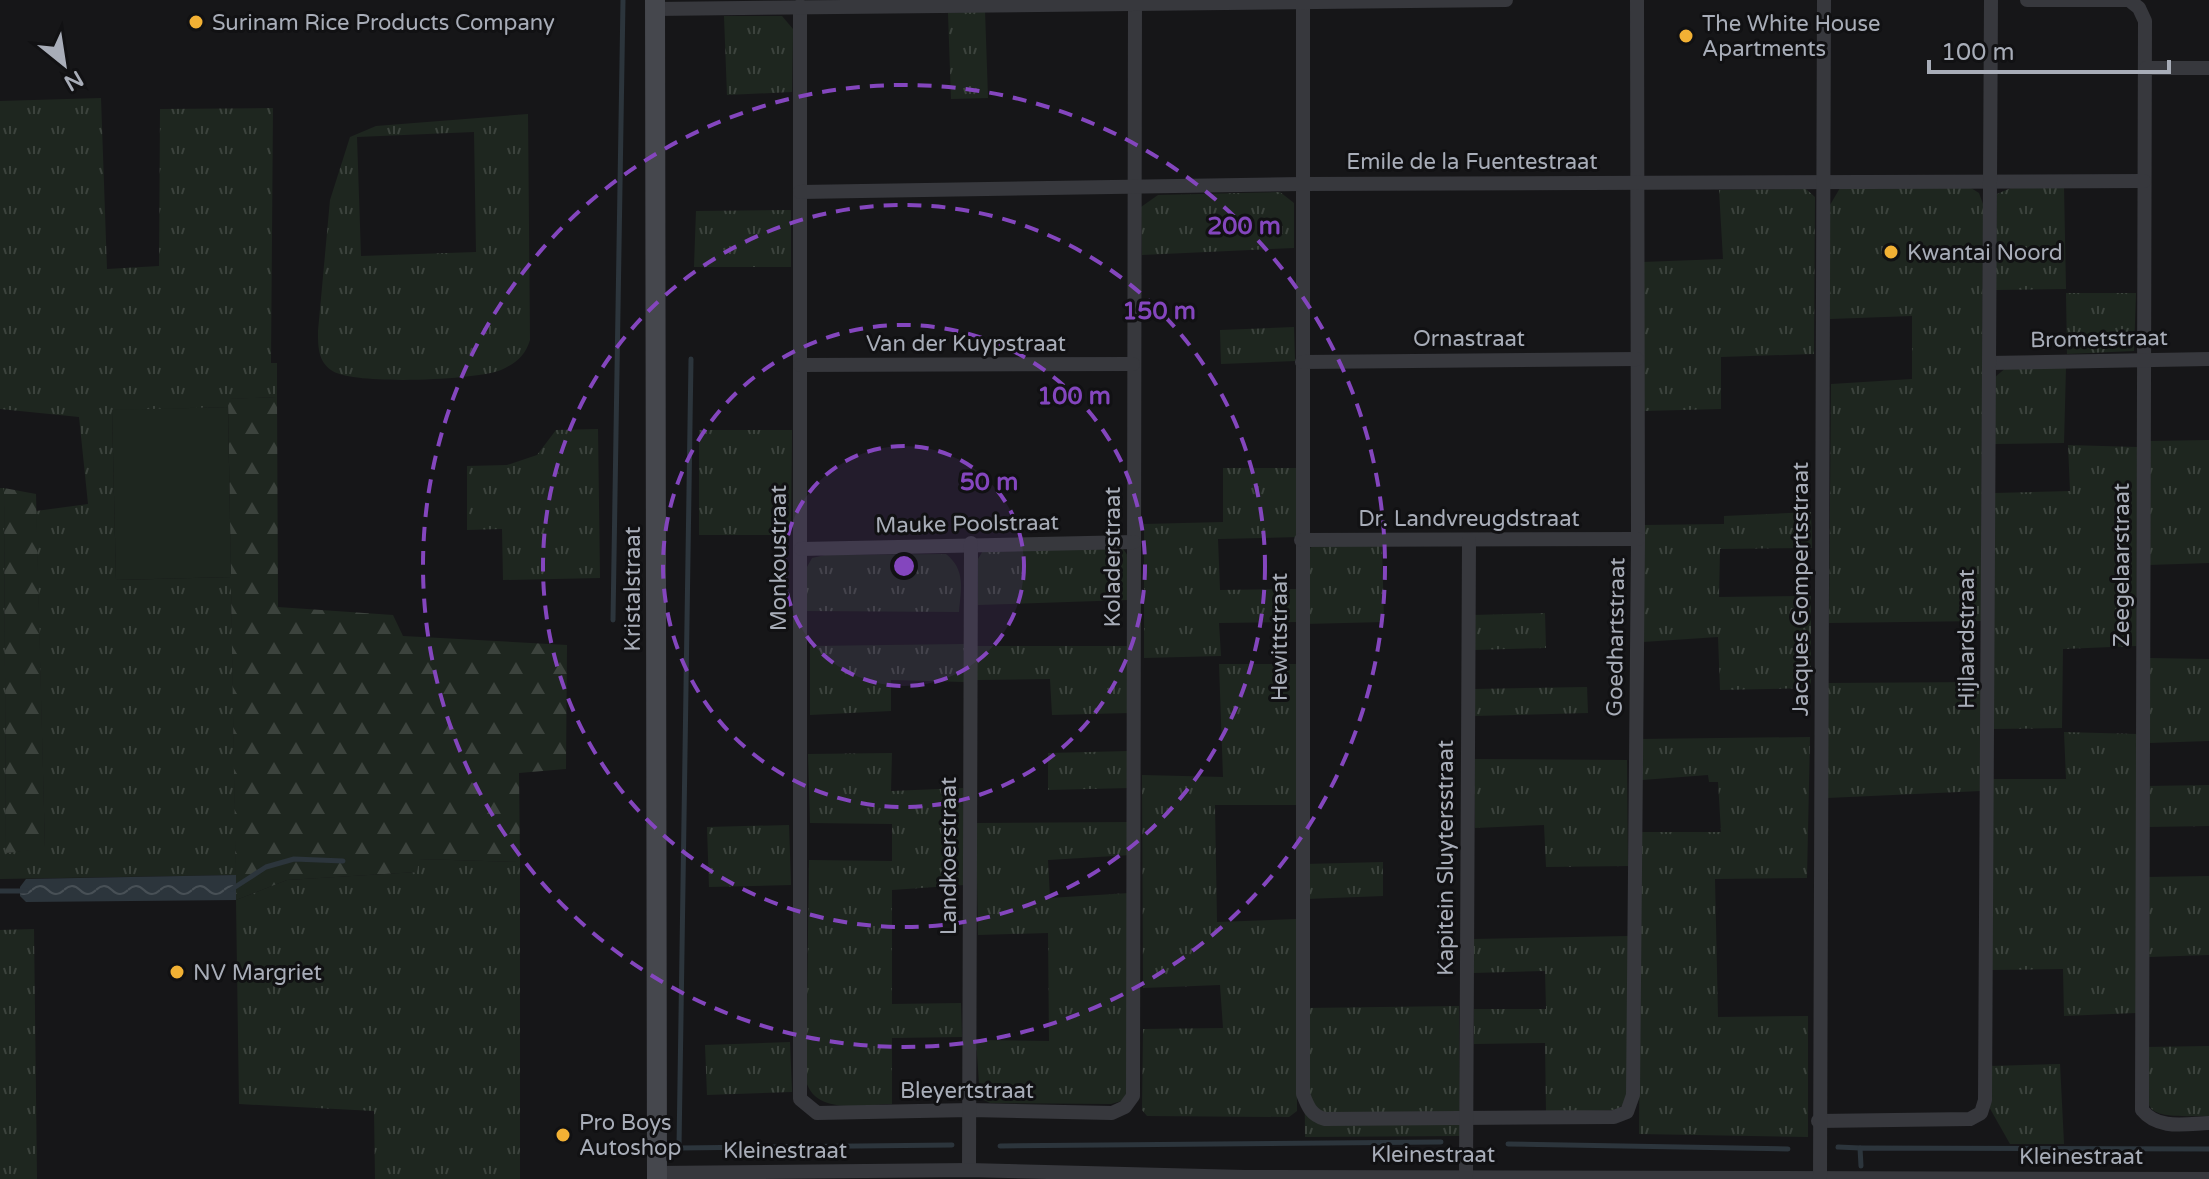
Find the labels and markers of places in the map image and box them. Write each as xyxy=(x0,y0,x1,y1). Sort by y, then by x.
place label: Surinam Rice Products Company xyxy=(212,10,555,36)
place label: The White House Apartments xyxy=(1702,11,1880,62)
marker: Surinam Rice Products Company xyxy=(187,13,205,31)
marker: The White House Apartments xyxy=(1677,27,1695,45)
place label: Kwantai Noord xyxy=(1907,240,2063,266)
marker: Kwantai Noord xyxy=(1882,243,1900,261)
centre of rings xyxy=(890,552,918,580)
place label: NV Margriet xyxy=(193,960,322,986)
marker: NV Margriet xyxy=(168,963,186,981)
place label: Pro Boys Autoshop xyxy=(579,1110,681,1161)
marker: Pro Boys Autoshop xyxy=(554,1126,572,1144)

